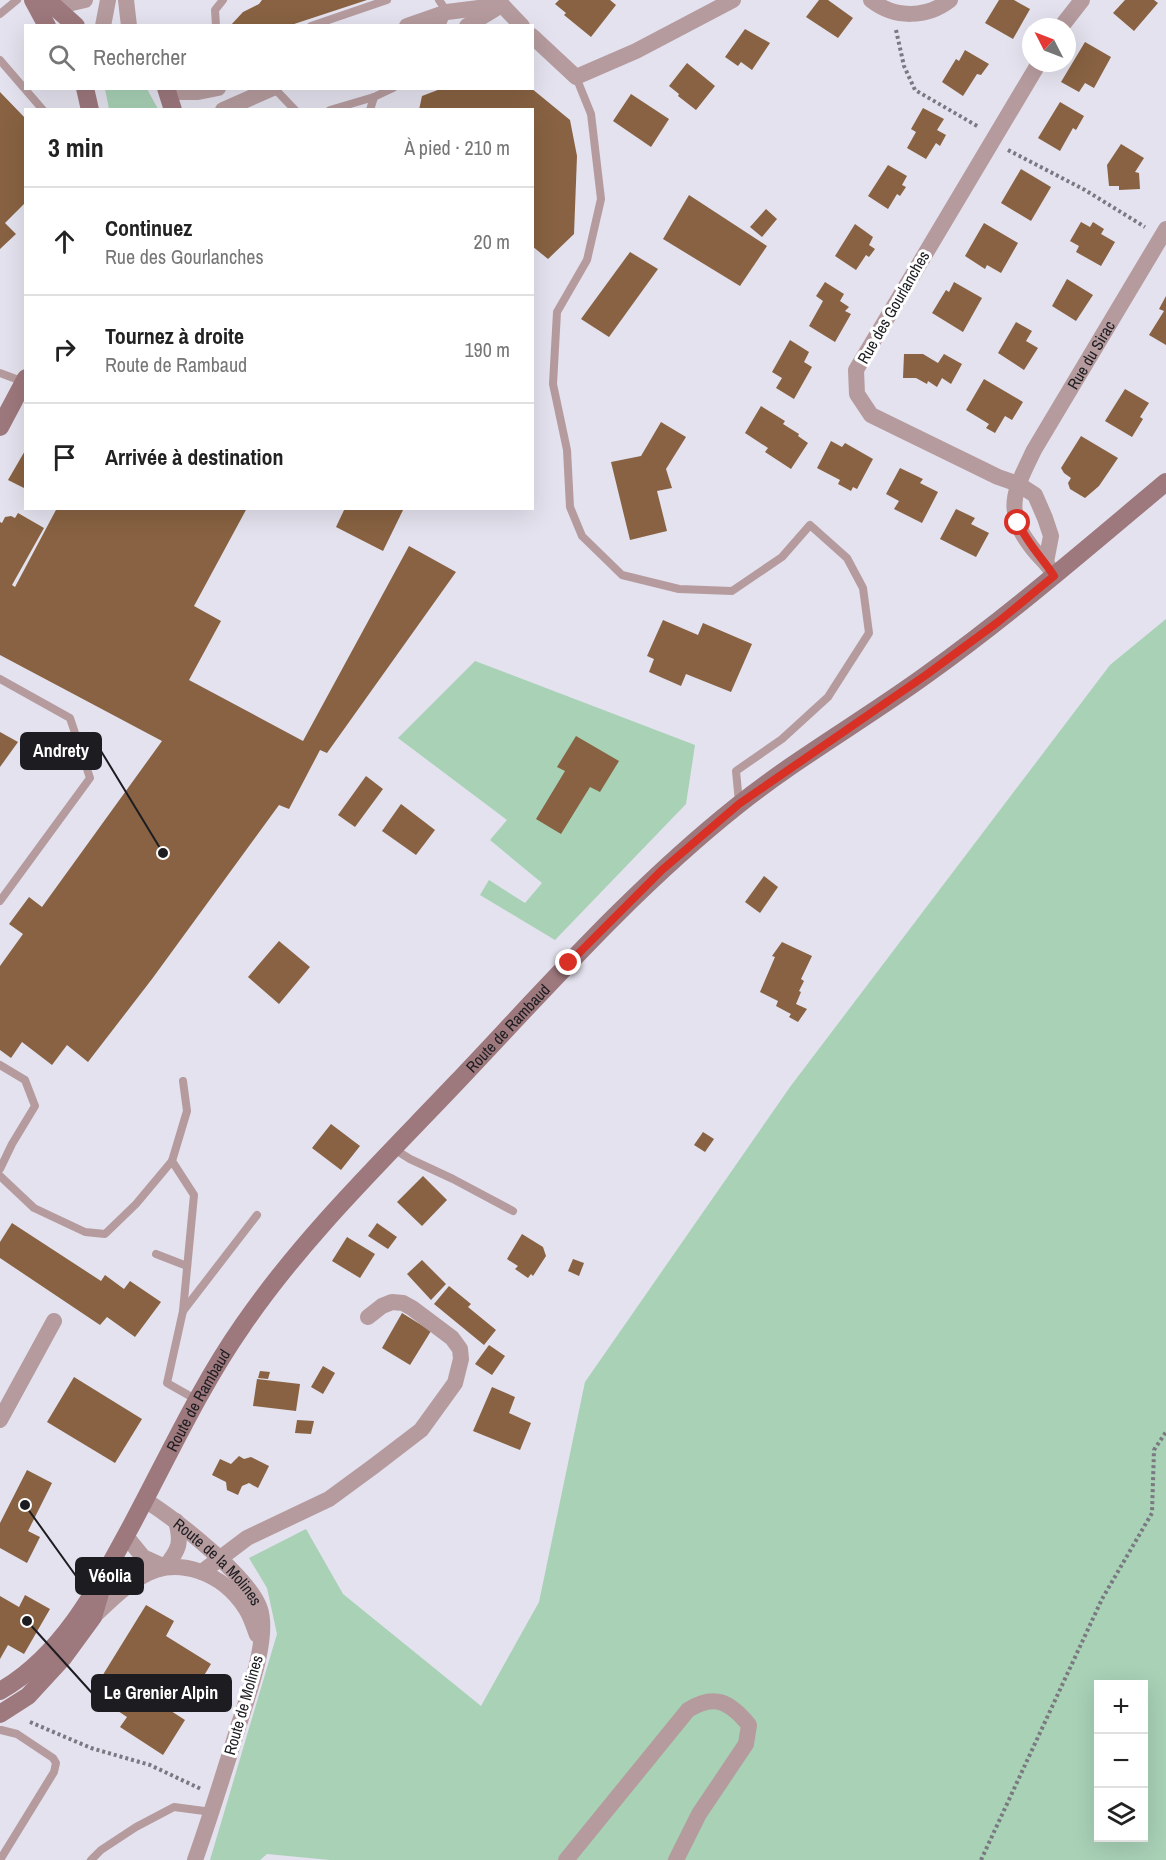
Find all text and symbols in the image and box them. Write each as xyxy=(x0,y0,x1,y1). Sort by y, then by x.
north arrow xyxy=(1022,18,1076,72)
search box xyxy=(24,24,534,90)
icon: search xyxy=(45,41,78,74)
text: Rechercher xyxy=(93,42,186,72)
text: 3 min xyxy=(48,130,104,165)
text: À pied · 210 m xyxy=(404,134,510,161)
text: Continuez xyxy=(105,213,192,243)
icon: ahead xyxy=(48,225,81,258)
text: 20 m xyxy=(474,228,510,255)
text: Rue des Gourlanches xyxy=(105,243,264,270)
street label: Rue des Gourlanches xyxy=(852,247,934,367)
street label: Rue du Sirac xyxy=(1062,316,1120,393)
text: Tournez à droite xyxy=(105,321,244,351)
icon: right xyxy=(48,333,81,366)
text: 190 m xyxy=(464,336,510,363)
text: Route de Rambaud xyxy=(105,351,247,378)
icon: arrive xyxy=(48,441,81,474)
text: Arrivée à destination xyxy=(105,442,283,472)
route start xyxy=(1004,509,1030,535)
callout: Andrety xyxy=(21,733,101,769)
text: Andrety xyxy=(33,738,90,763)
route end xyxy=(555,949,581,975)
street label: Route de Rambaud xyxy=(461,979,555,1077)
street label: Route de Rambaud xyxy=(161,1345,235,1455)
street label: Route de la Molines xyxy=(169,1513,268,1609)
callout: Véolia xyxy=(76,1558,143,1594)
text: Véolia xyxy=(89,1563,132,1588)
street label: Route de Molines xyxy=(218,1653,268,1757)
callout: Le Grenier Alpin xyxy=(92,1675,231,1711)
text: Le Grenier Alpin xyxy=(104,1680,218,1705)
map controls xyxy=(1094,1680,1148,1842)
button: + xyxy=(1094,1680,1148,1734)
button: − xyxy=(1094,1734,1148,1788)
button: layers xyxy=(1094,1788,1148,1842)

